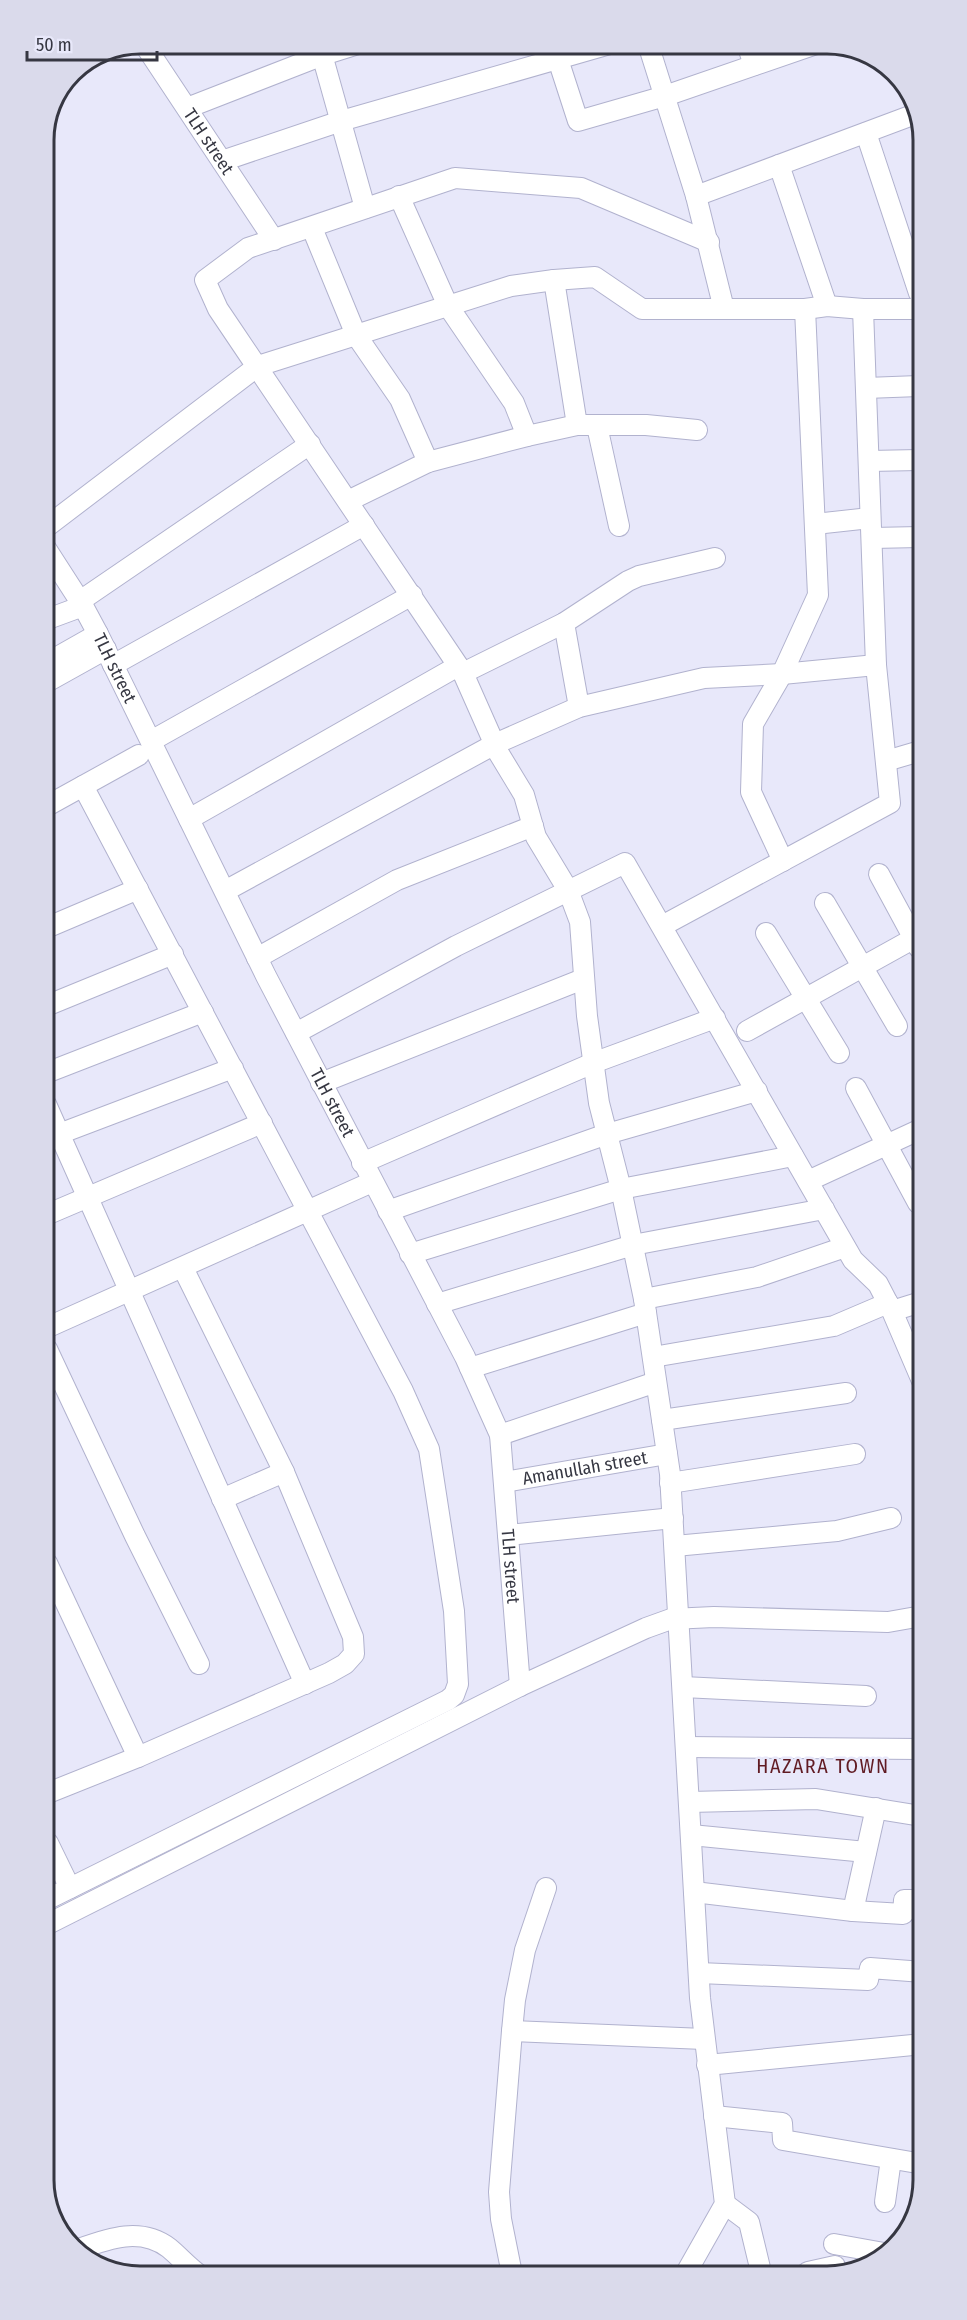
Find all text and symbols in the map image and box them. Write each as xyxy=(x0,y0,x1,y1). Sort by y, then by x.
scale bar xyxy=(27,24,158,62)
text: 50 m xyxy=(36,34,72,56)
street label: TLH street xyxy=(179,104,238,179)
street label: TLH street xyxy=(88,630,141,707)
street label: TLH street xyxy=(305,1065,359,1141)
street label: Amanullah street xyxy=(521,1447,649,1490)
street label: TLH street xyxy=(497,1528,524,1604)
district label: HAZARA TOWN xyxy=(756,1754,890,1778)

